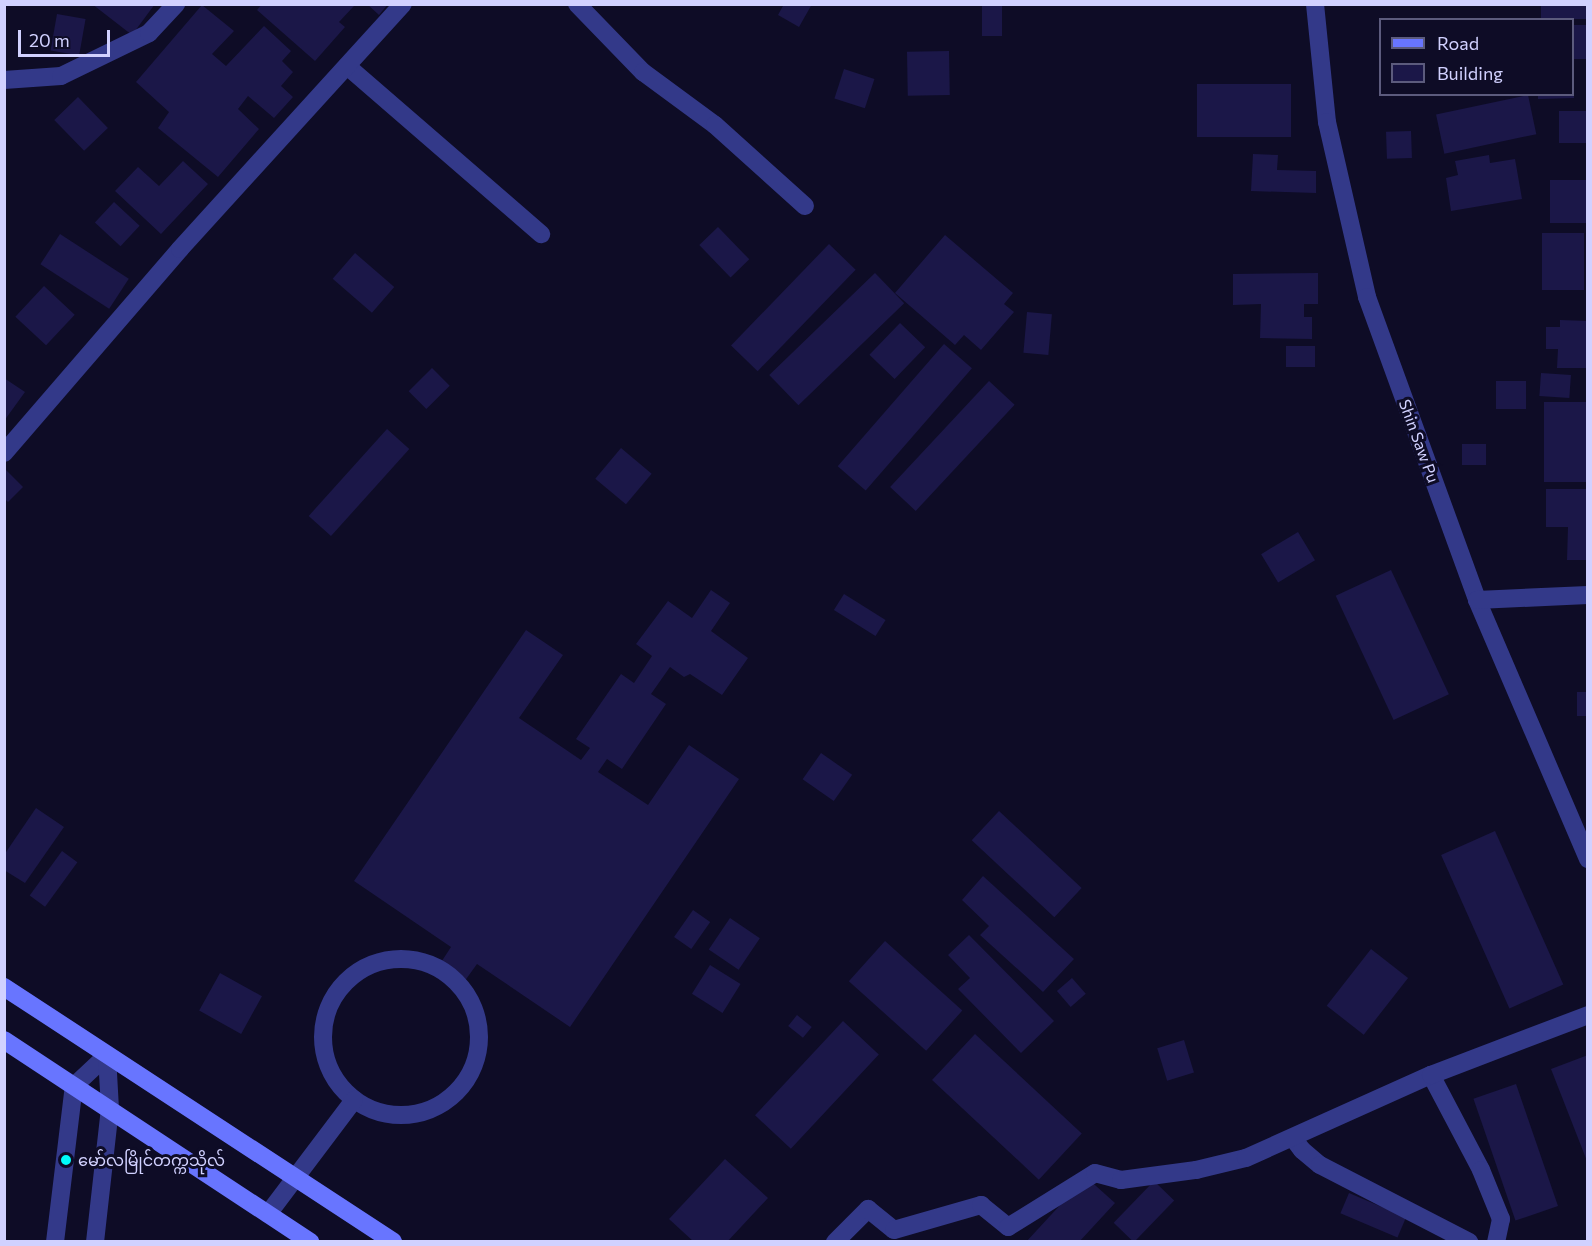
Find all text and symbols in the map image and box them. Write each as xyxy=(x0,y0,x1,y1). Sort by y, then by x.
scale bar xyxy=(21,18,112,56)
legend xyxy=(1379,18,1574,96)
text: 20 m xyxy=(29,29,70,51)
text: Road xyxy=(1437,32,1479,54)
text: Building xyxy=(1437,62,1503,84)
street label: Shin Saw Pu xyxy=(1395,397,1443,485)
place label: မော်လမြိုင်တက္ကသိုလ် xyxy=(78,1150,225,1170)
marker: မော်လမြိုင်တက္ကသိုလ် xyxy=(59,1153,73,1167)

